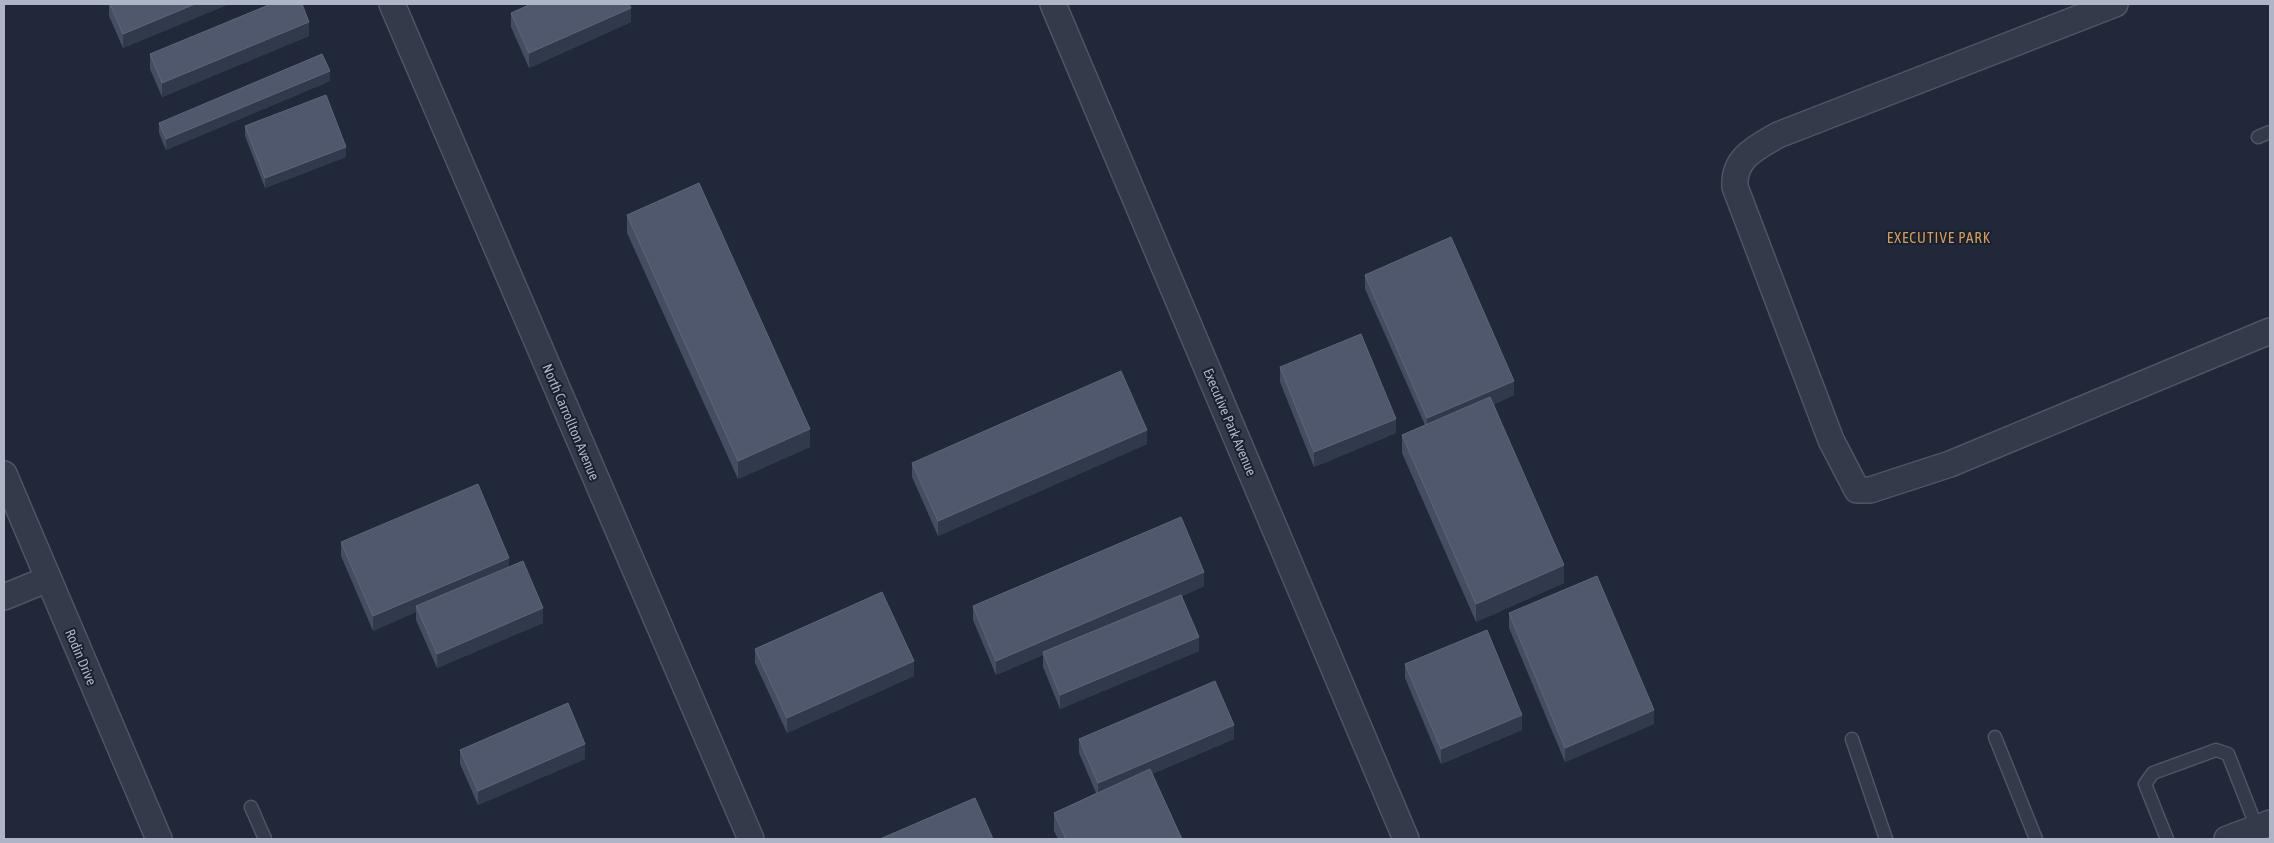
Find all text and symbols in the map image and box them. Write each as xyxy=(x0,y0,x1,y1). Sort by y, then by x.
district label: EXECUTIVE PARK xyxy=(1887,229,1991,246)
street label: North Carrollton Avenue xyxy=(539,362,603,482)
street label: Executive Park Avenue xyxy=(1200,366,1260,478)
street label: Rodin Drive xyxy=(62,627,100,687)

